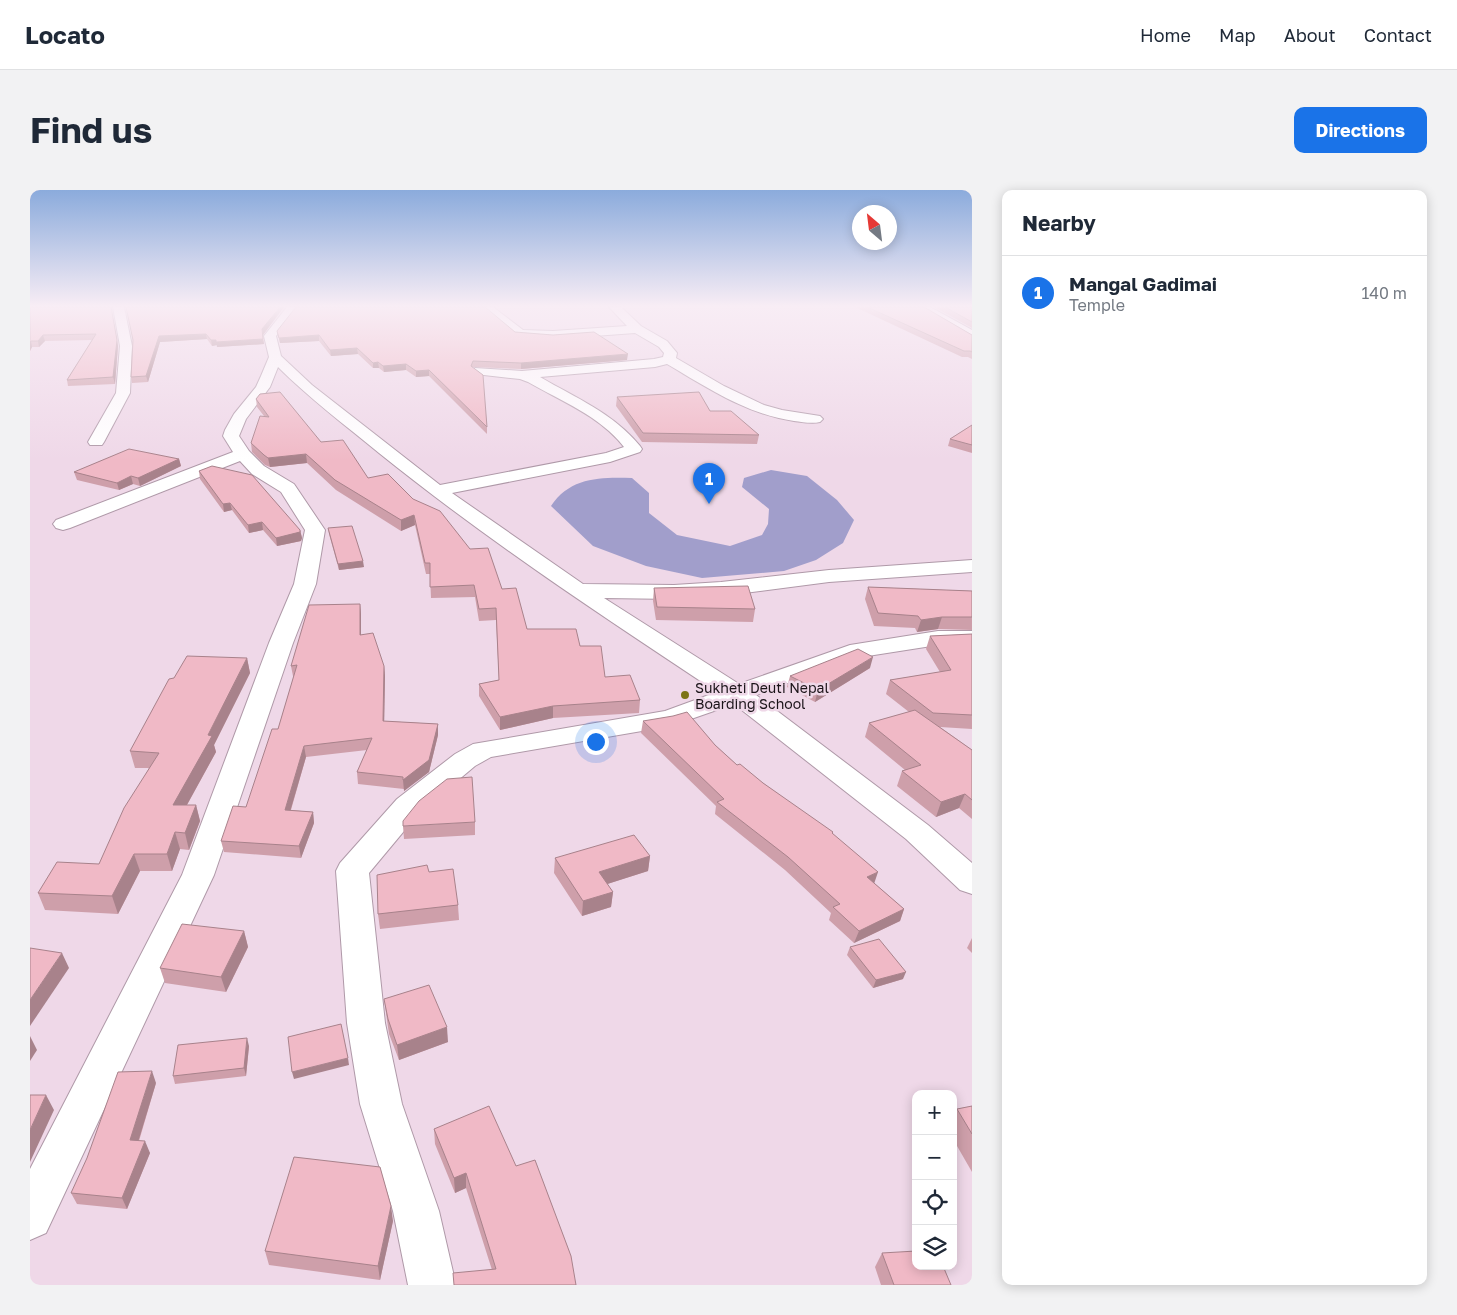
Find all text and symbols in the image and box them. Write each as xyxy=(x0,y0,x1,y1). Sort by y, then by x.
text: Locato xyxy=(25,20,105,49)
text: Home xyxy=(1140,24,1191,46)
text: Map xyxy=(1219,24,1256,46)
text: About xyxy=(1284,24,1336,46)
text: Contact xyxy=(1364,24,1432,46)
button: Directions xyxy=(1294,107,1427,153)
text: Find us xyxy=(30,109,152,151)
north arrow xyxy=(852,205,897,250)
text: Nearby xyxy=(1022,210,1096,236)
text: Mangal Gadimai xyxy=(1069,272,1217,295)
text: 1 xyxy=(1034,283,1042,303)
text: 140 m xyxy=(1361,283,1407,303)
text: Temple xyxy=(1069,295,1125,315)
pin: 1 xyxy=(693,463,725,504)
place label: Sukheti Deuti Nepal Boarding School xyxy=(695,679,829,712)
marker: Sukheti Deuti Nepal Boarding School xyxy=(679,689,691,701)
your location xyxy=(583,729,609,755)
map controls xyxy=(912,1090,957,1270)
button: + xyxy=(912,1090,957,1135)
button: − xyxy=(912,1135,957,1180)
button: locate xyxy=(912,1180,957,1225)
button: layers xyxy=(912,1225,957,1270)

